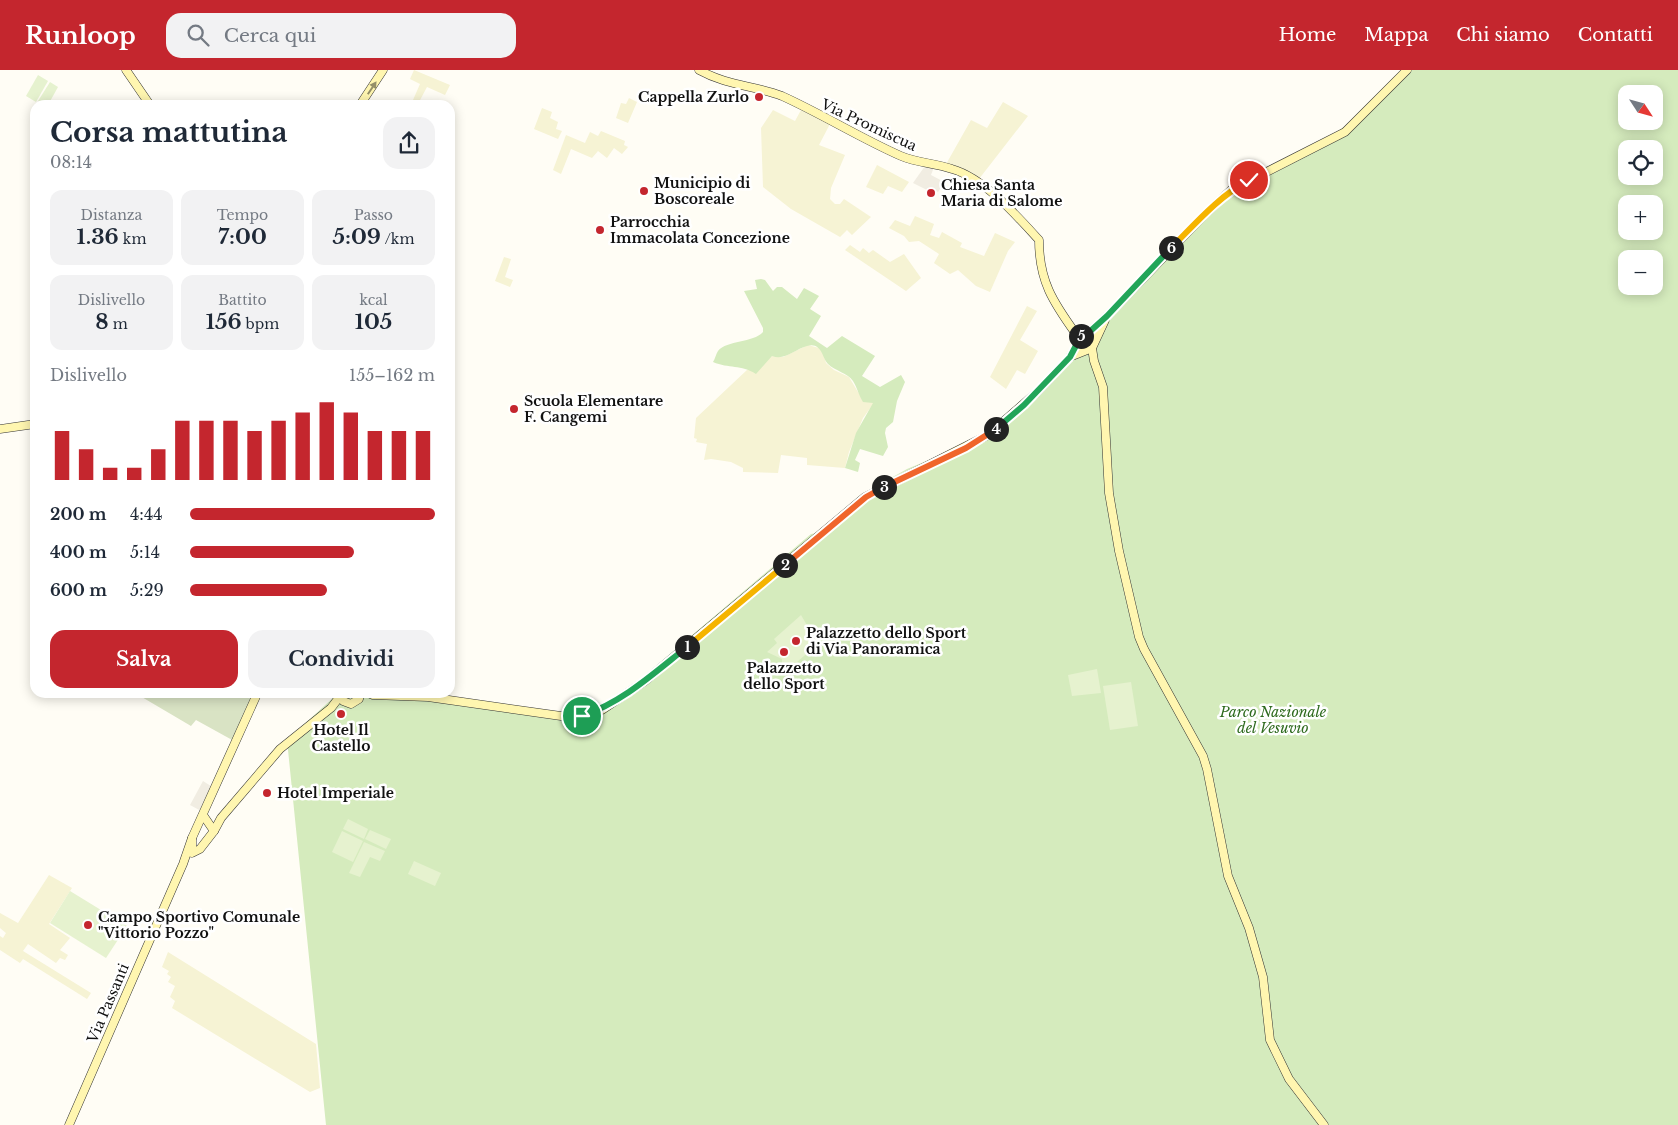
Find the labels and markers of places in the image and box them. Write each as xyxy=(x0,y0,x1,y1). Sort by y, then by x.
place label: Cappella Zurlo xyxy=(638,88,749,106)
marker: Cappella Zurlo xyxy=(753,91,765,103)
pin xyxy=(1228,159,1270,201)
place label: Municipio di Boscoreale xyxy=(654,174,750,208)
place label: Chiesa Santa Maria di Salome xyxy=(941,176,1063,210)
marker: Municipio di Boscoreale xyxy=(638,185,650,197)
marker: Chiesa Santa Maria di Salome xyxy=(925,187,937,199)
place label: Parrocchia Immacolata Concezione xyxy=(610,213,790,247)
marker: Parrocchia Immacolata Concezione xyxy=(594,224,606,236)
pin: 6 xyxy=(1158,236,1184,260)
pin: 5 xyxy=(1068,324,1094,348)
place label: Scuola Elementare F. Cangemi xyxy=(524,392,663,426)
marker: Scuola Elementare F. Cangemi xyxy=(508,403,520,415)
pin: 4 xyxy=(984,416,1008,442)
pin: 3 xyxy=(872,474,896,500)
pin: 2 xyxy=(772,552,798,578)
place label: Palazzetto dello Sport di Via Panoramica xyxy=(806,624,967,658)
pin: 1 xyxy=(674,634,700,660)
marker: Palazzetto dello Sport di Via Panoramica xyxy=(790,635,802,647)
marker: Palazzetto dello Sport xyxy=(778,646,790,658)
place label: Palazzetto dello Sport xyxy=(743,659,825,693)
pin xyxy=(561,695,603,737)
marker: Hotel Il Castello xyxy=(335,708,347,720)
place label: Hotel Il Castello xyxy=(312,721,370,755)
place label: Hotel Imperiale xyxy=(277,784,394,802)
marker: Hotel Imperiale xyxy=(261,787,273,799)
place label: Campo Sportivo Comunale "Vittorio Pozzo" xyxy=(98,908,300,942)
marker: Campo Sportivo Comunale "Vittorio Pozzo" xyxy=(82,919,94,931)

